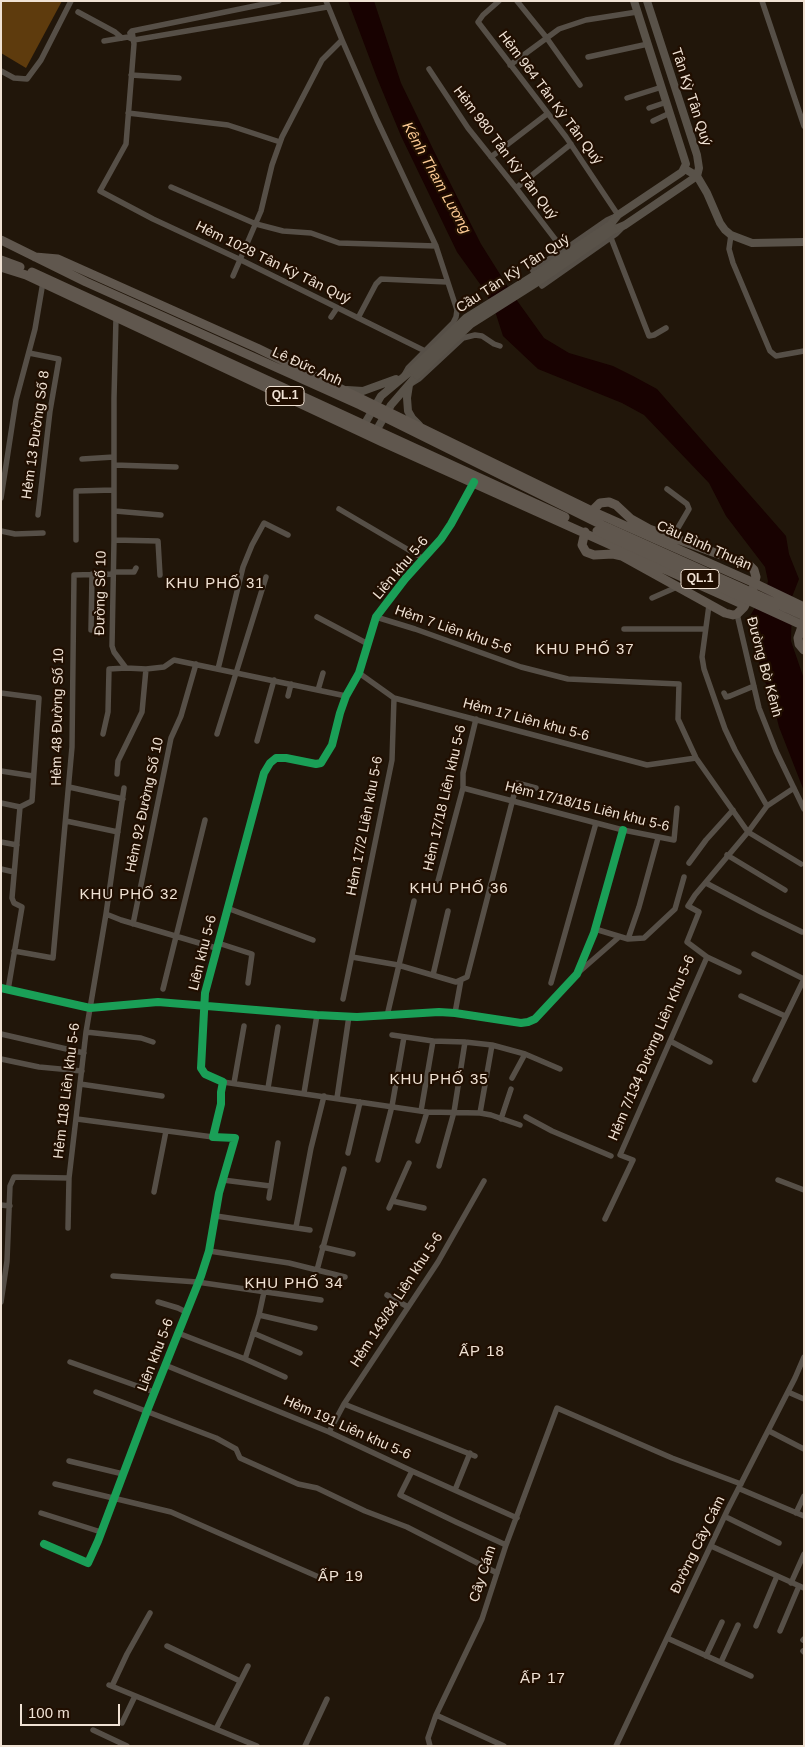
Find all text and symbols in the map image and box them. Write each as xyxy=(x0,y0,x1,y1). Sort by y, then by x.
street label: Hẻm 964 Tân Kỳ Tân Quý xyxy=(494,28,606,168)
street label: Tân Kỳ Tân Quý xyxy=(667,46,715,148)
street label: Hẻm 980 Tân Kỳ Tân Quý xyxy=(449,83,561,223)
water label: Kênh Tham Lương xyxy=(398,119,474,237)
street label: Hẻm 1028 Tân Kỳ Tân Quý xyxy=(193,218,353,308)
street label: Cầu Tân Kỳ Tân Quý xyxy=(453,231,573,317)
street label: Lê Đức Anh xyxy=(269,344,345,390)
street label: Hẻm 13 Đường Số 8 xyxy=(19,370,53,500)
road number: QL.1 xyxy=(266,386,304,406)
street label: Cầu Bình Thuận xyxy=(654,518,754,574)
street label: Liên khu 5-6 xyxy=(370,533,432,603)
street label: Đường Số 10 xyxy=(92,551,110,635)
road number: QL.1 xyxy=(681,570,719,588)
district label: KHU PHỐ 31 xyxy=(164,575,266,593)
street label: Hẻm 7 Liên khu 5-6 xyxy=(393,602,513,658)
street label: Đường Bờ Kênh xyxy=(743,615,785,719)
district label: KHU PHỐ 37 xyxy=(534,641,636,659)
street label: Hẻm 48 Đường Số 10 xyxy=(48,648,68,786)
street label: Hẻm 17 Liên khu 5-6 xyxy=(461,695,591,745)
street label: Hẻm 17/18 Liên khu 5-6 xyxy=(420,723,470,873)
street label: Hẻm 92 Đường Số 10 xyxy=(122,736,168,874)
street label: Hẻm 17/2 Liên khu 5-6 xyxy=(343,755,387,897)
street label: Hẻm 17/18/15 Liên khu 5-6 xyxy=(503,778,671,836)
district label: KHU PHỐ 36 xyxy=(408,880,510,898)
district label: KHU PHỐ 32 xyxy=(78,886,180,904)
street label: Liên khu 5-6 xyxy=(186,914,220,992)
street label: Hẻm 7/134 Đường Liên Khu 5-6 xyxy=(605,953,699,1143)
street label: Hẻm 118 Liên khu 5-6 xyxy=(50,1022,84,1160)
district label: KHU PHỐ 35 xyxy=(388,1071,490,1089)
street label: Hẻm 143/84 Liên khu 5-6 xyxy=(347,1230,447,1370)
district label: KHU PHỐ 34 xyxy=(243,1275,345,1293)
street label: Liên khu 5-6 xyxy=(134,1316,178,1394)
district label: ẤP 18 xyxy=(458,1343,506,1361)
street label: Hẻm 191 Liên khu 5-6 xyxy=(281,1392,413,1464)
street label: Đường Cây Cám xyxy=(667,1493,729,1597)
street label: Cây Cám xyxy=(466,1544,500,1604)
district label: ẤP 19 xyxy=(317,1568,365,1586)
district label: ẤP 17 xyxy=(519,1670,567,1688)
scale bar xyxy=(22,1694,122,1726)
text: 100 m xyxy=(28,1704,70,1721)

